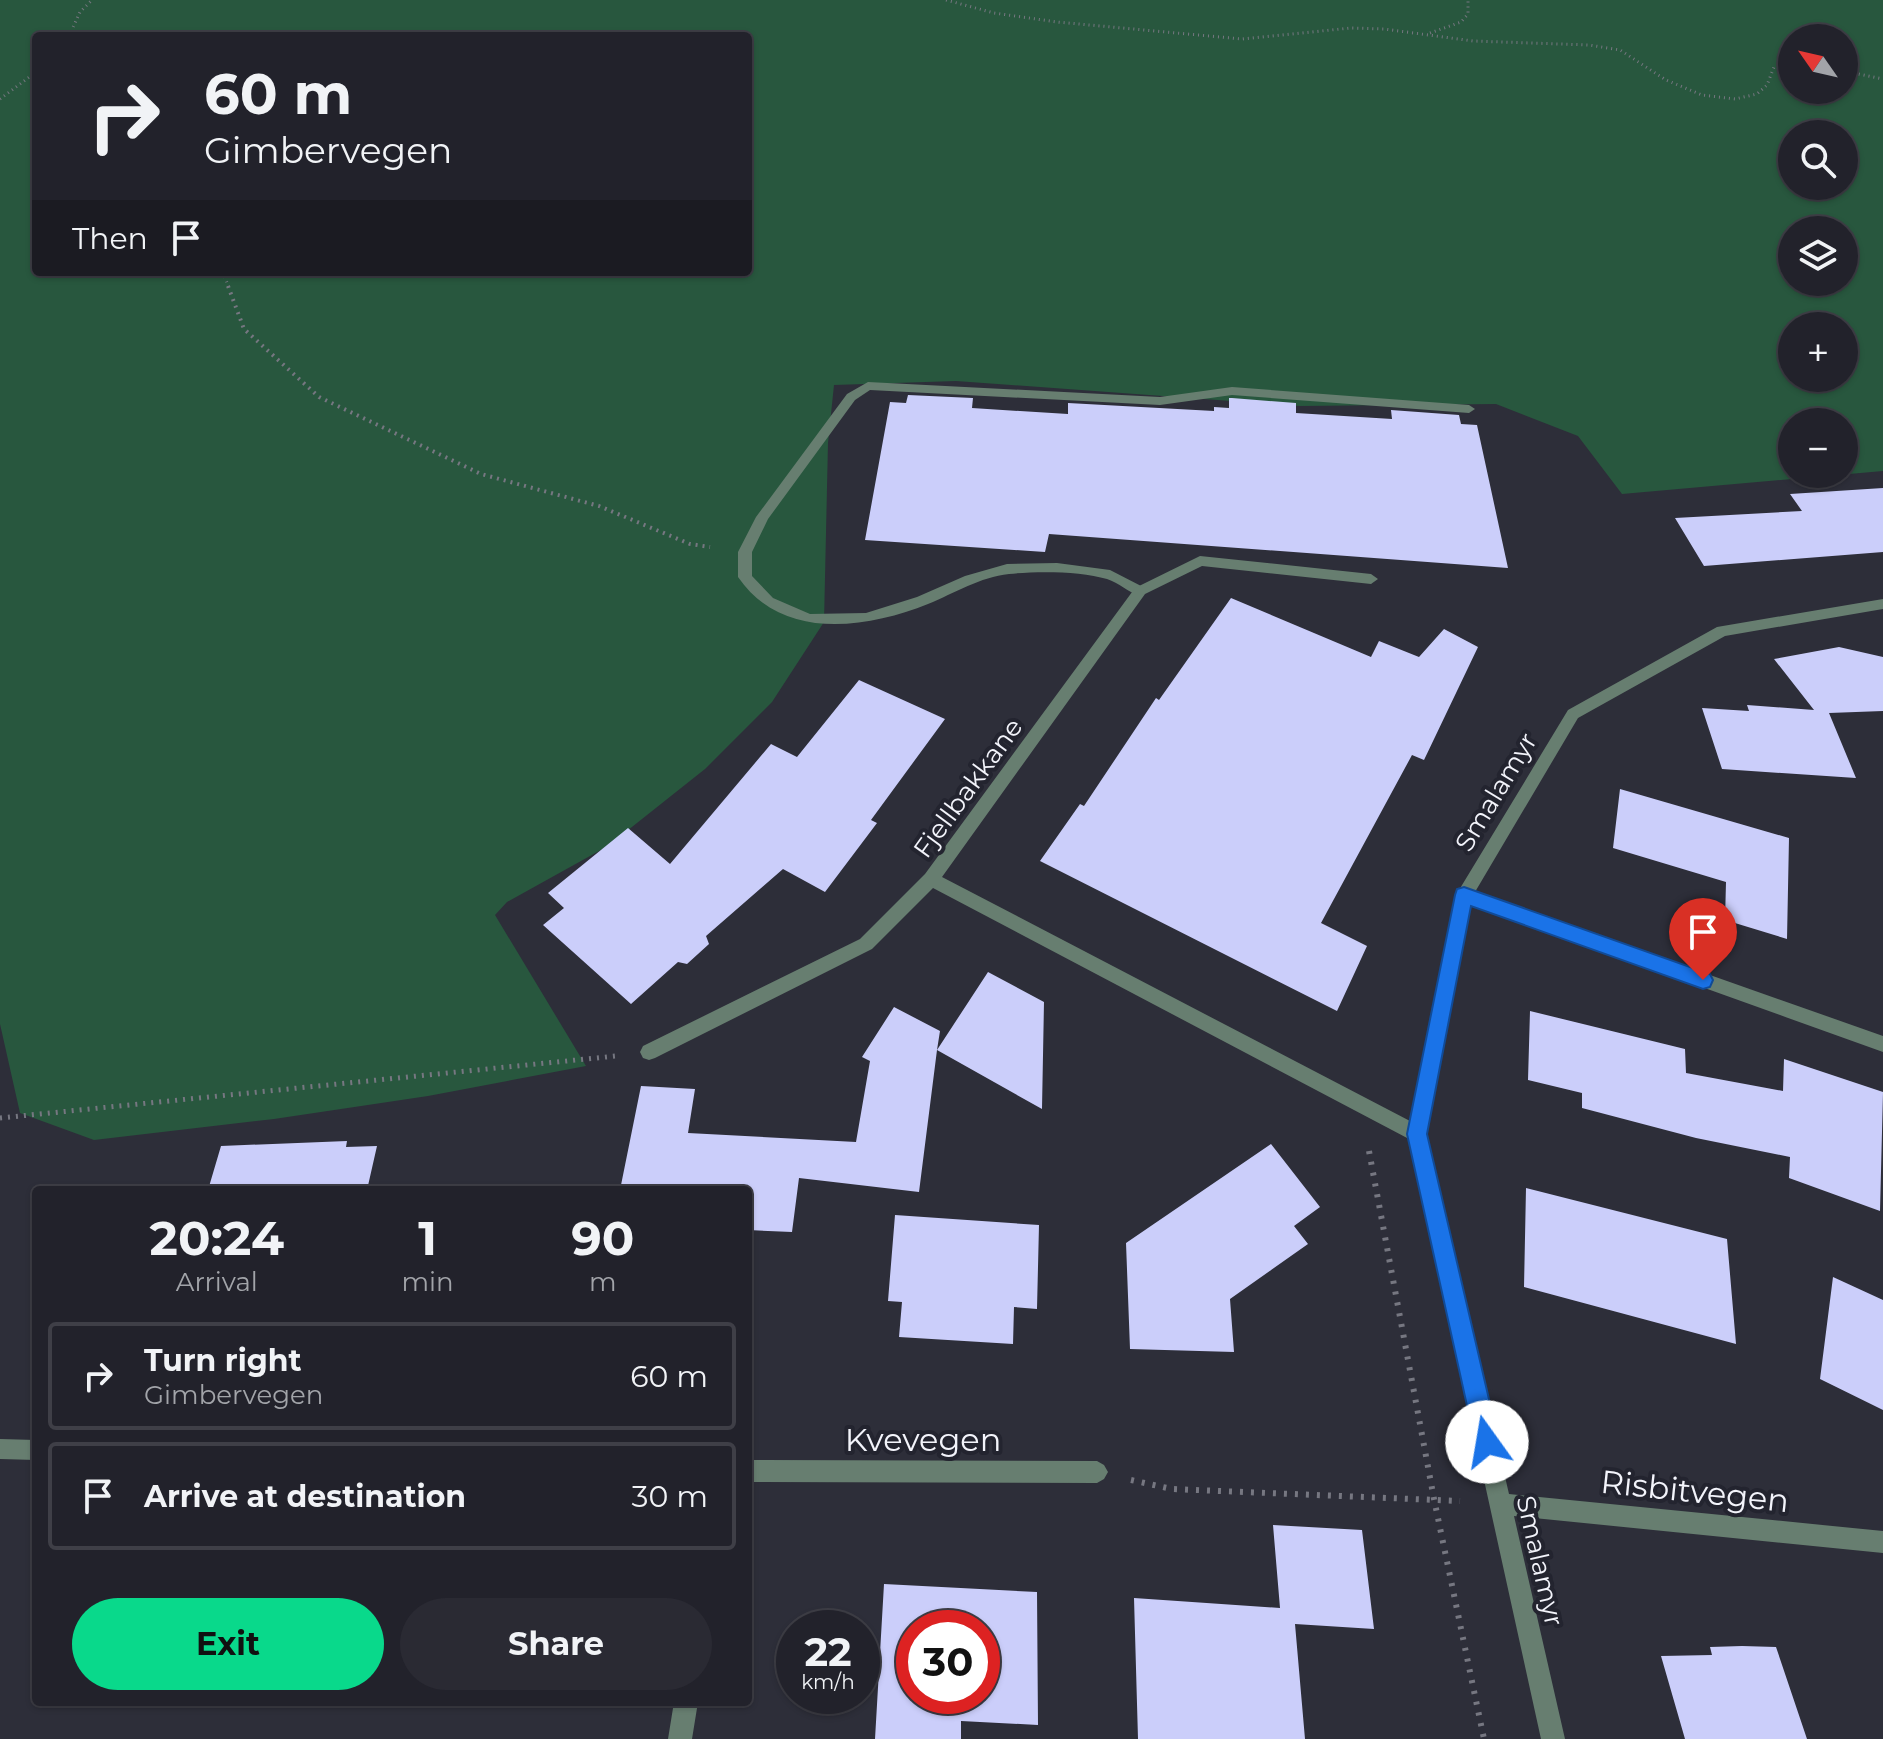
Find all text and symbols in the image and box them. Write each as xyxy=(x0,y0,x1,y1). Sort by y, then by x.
north arrow xyxy=(1778,24,1858,104)
map controls xyxy=(1778,24,1858,488)
text: 60 m xyxy=(204,60,352,128)
icon: right xyxy=(72,64,176,168)
button: search xyxy=(1778,120,1858,200)
text: Gimbervegen xyxy=(204,128,452,172)
icon: arrive xyxy=(164,216,208,260)
button: layers xyxy=(1778,216,1858,296)
text: Then xyxy=(72,220,148,257)
button: + xyxy=(1778,312,1858,392)
button: − xyxy=(1778,408,1858,488)
street label: Fjellbakkane xyxy=(906,712,1030,864)
street label: Smalamyr xyxy=(1448,727,1544,857)
pin xyxy=(1669,898,1737,980)
icon: arrive xyxy=(1681,910,1725,954)
text: 20:24 xyxy=(150,1209,284,1267)
text: 1 xyxy=(418,1209,437,1267)
text: 90 xyxy=(571,1209,634,1267)
text: Arrival xyxy=(176,1266,258,1298)
text: min xyxy=(402,1266,454,1298)
text: m xyxy=(589,1266,617,1298)
text: Turn right xyxy=(144,1342,301,1379)
icon: right xyxy=(76,1354,120,1398)
text: 60 m xyxy=(630,1358,708,1395)
text: Gimbervegen xyxy=(144,1379,323,1411)
position arrow xyxy=(1445,1400,1529,1484)
street label: Kvevegen xyxy=(845,1420,1001,1459)
street label: Risbitvegen xyxy=(1599,1462,1791,1520)
icon: arrive xyxy=(76,1474,120,1518)
text: Arrive at destination xyxy=(144,1478,466,1515)
text: 30 m xyxy=(632,1478,708,1515)
street label: Smalamyr xyxy=(1509,1493,1571,1629)
button: Exit xyxy=(72,1598,384,1690)
button: Share xyxy=(400,1598,712,1690)
speed limit sign: 30 xyxy=(896,1610,1000,1714)
text: 22 xyxy=(804,1627,852,1676)
text: km/h xyxy=(801,1670,855,1694)

